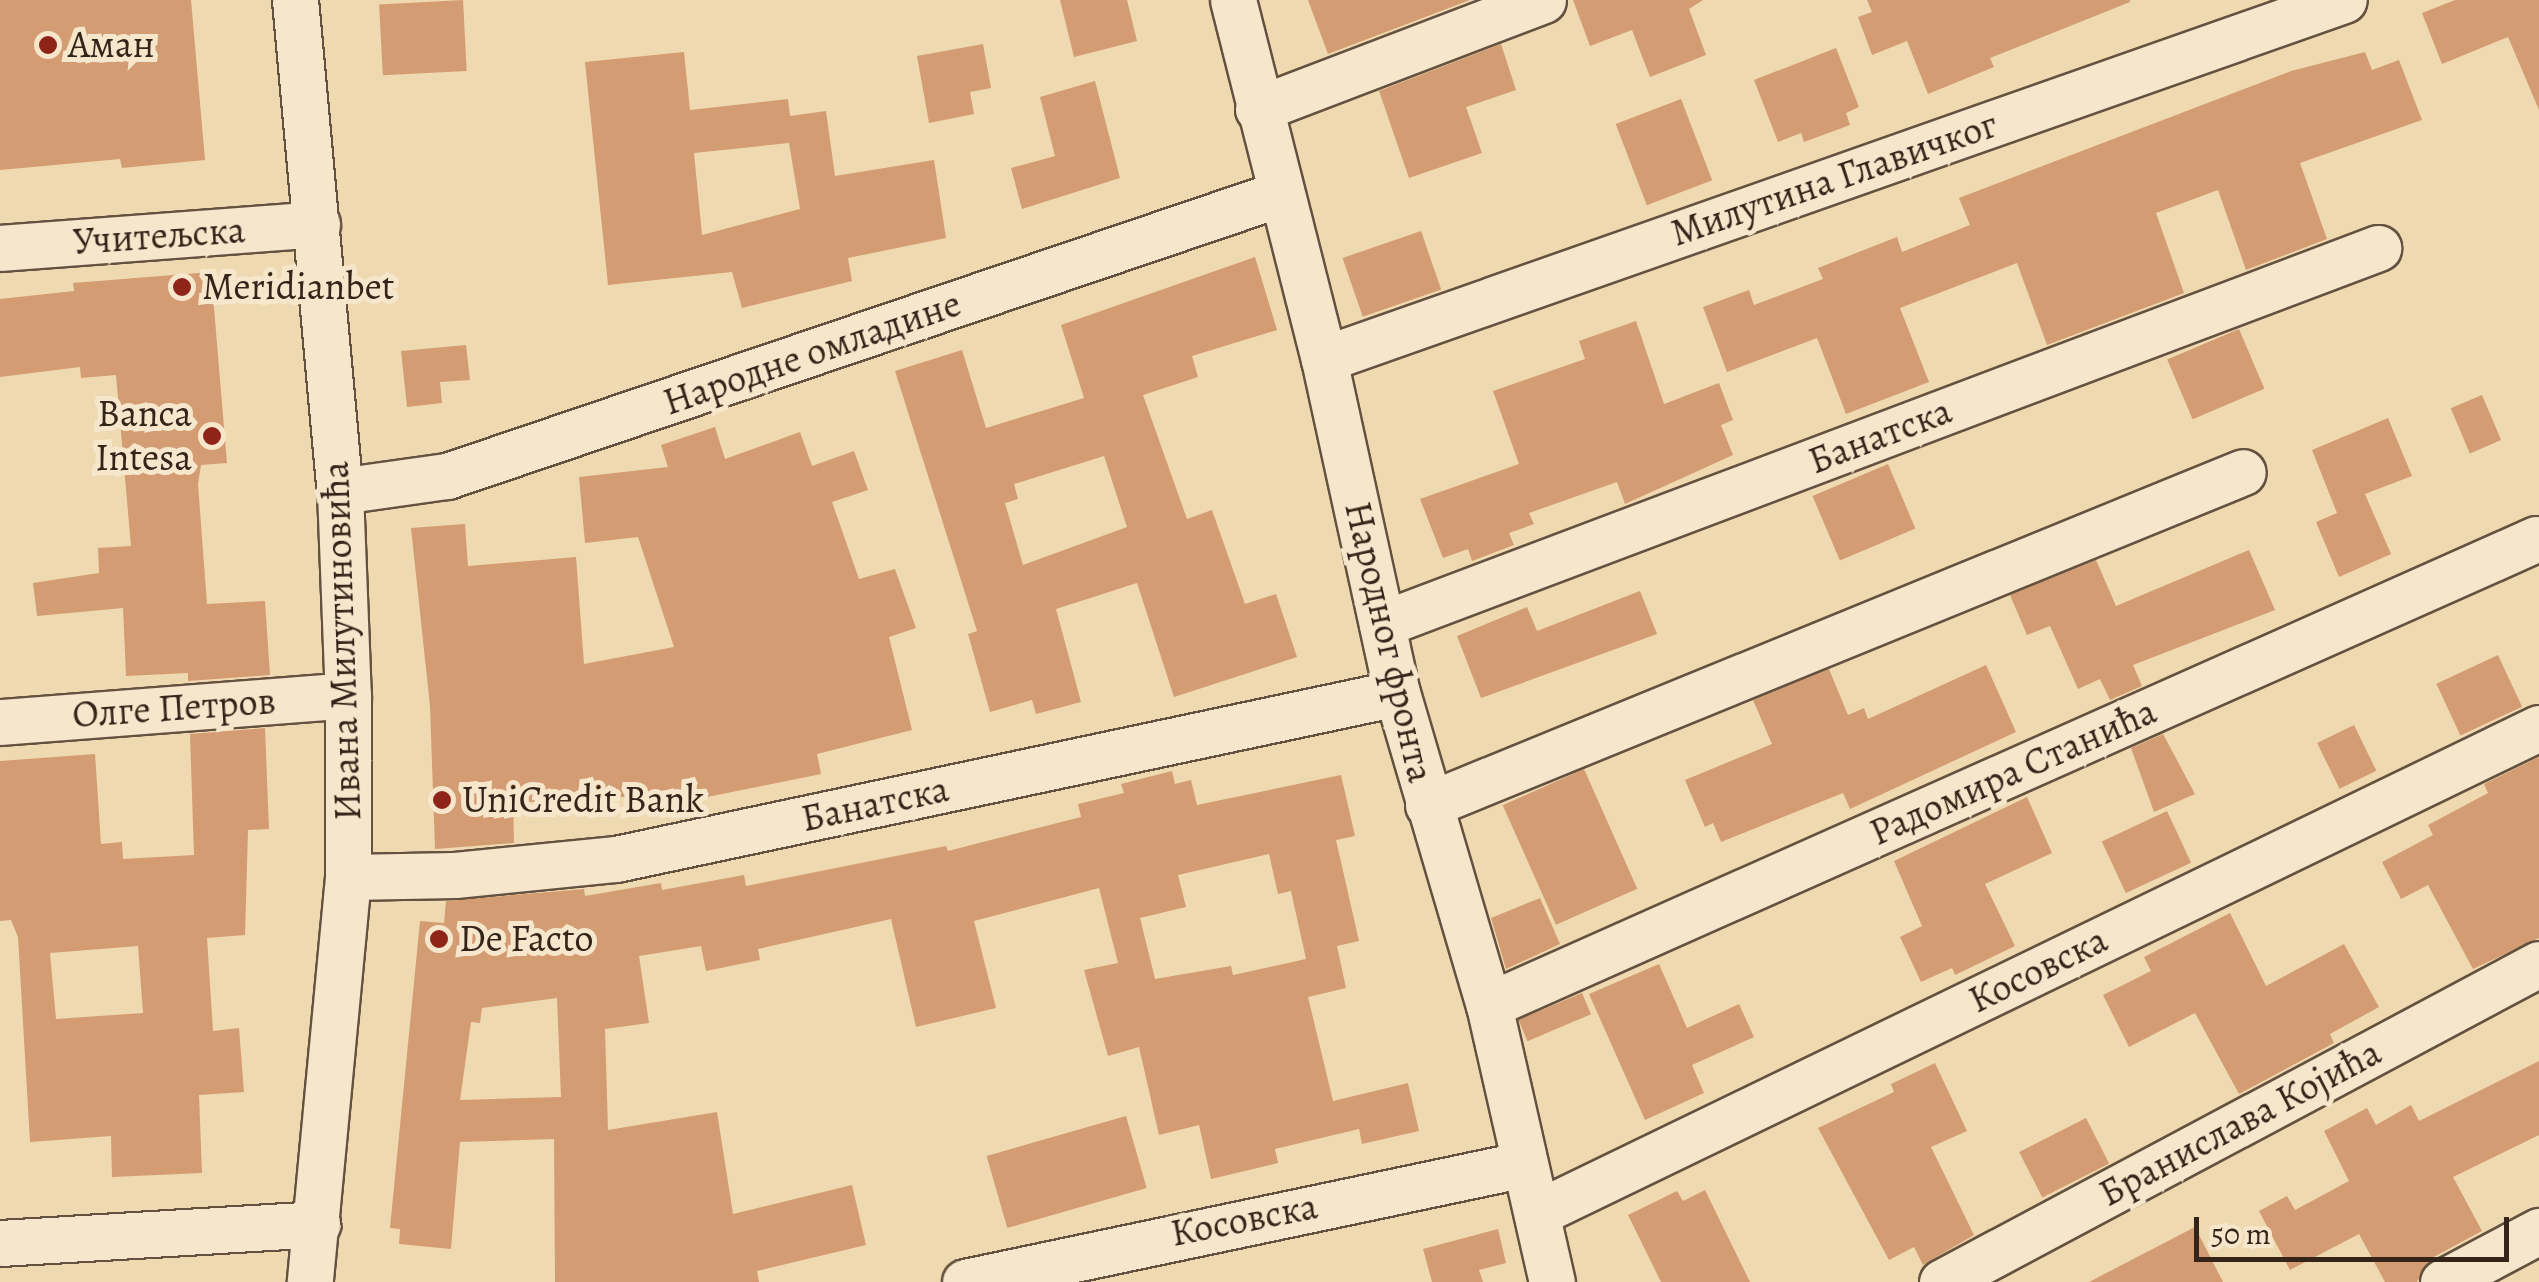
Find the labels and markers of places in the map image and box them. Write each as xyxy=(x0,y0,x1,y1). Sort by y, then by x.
place label: Аман xyxy=(68,22,155,68)
marker: Аман xyxy=(37,34,59,56)
place label: Meridianbet xyxy=(202,264,394,310)
marker: Meridianbet xyxy=(171,276,193,298)
place label: Banca Intesa xyxy=(95,391,192,480)
marker: Banca Intesa xyxy=(201,425,223,447)
place label: UniCredit Bank xyxy=(462,777,704,823)
marker: UniCredit Bank xyxy=(431,789,453,811)
place label: De Facto xyxy=(459,916,593,962)
marker: De Facto xyxy=(428,928,450,950)

